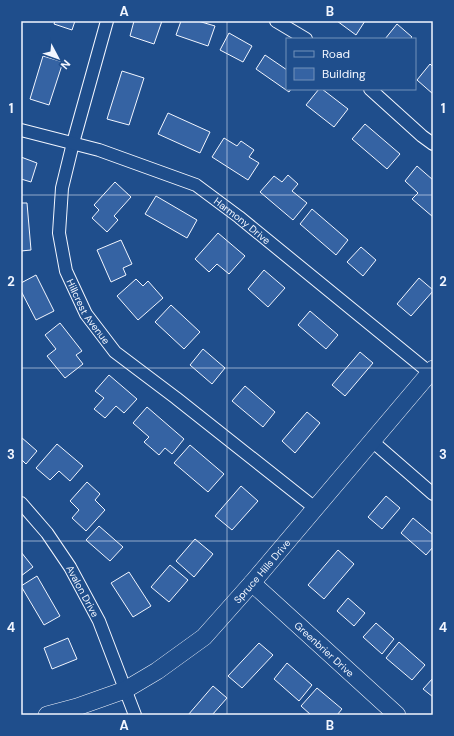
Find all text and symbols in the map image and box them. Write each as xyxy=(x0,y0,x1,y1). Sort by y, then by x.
text: A xyxy=(119,3,129,20)
text: B xyxy=(326,3,334,20)
north arrow xyxy=(38,38,78,78)
legend xyxy=(286,38,416,90)
text: Road xyxy=(322,46,350,62)
text: N xyxy=(58,57,73,72)
text: Building xyxy=(322,66,366,82)
text: 1 xyxy=(9,100,13,117)
text: 1 xyxy=(441,100,445,117)
street label: Harmony Drive xyxy=(212,194,274,247)
text: 2 xyxy=(7,273,15,290)
text: 2 xyxy=(439,273,447,290)
street label: Hillcrest Avenue xyxy=(64,277,113,347)
text: 3 xyxy=(7,446,15,463)
text: 3 xyxy=(439,446,447,463)
street label: Spruce Hills Drive xyxy=(231,536,293,606)
street label: Avalon Drive xyxy=(64,563,102,619)
street label: Greenbrier Drive xyxy=(292,618,357,680)
text: 4 xyxy=(7,619,15,636)
text: 4 xyxy=(439,619,447,636)
text: A xyxy=(119,717,129,734)
text: B xyxy=(326,717,334,734)

